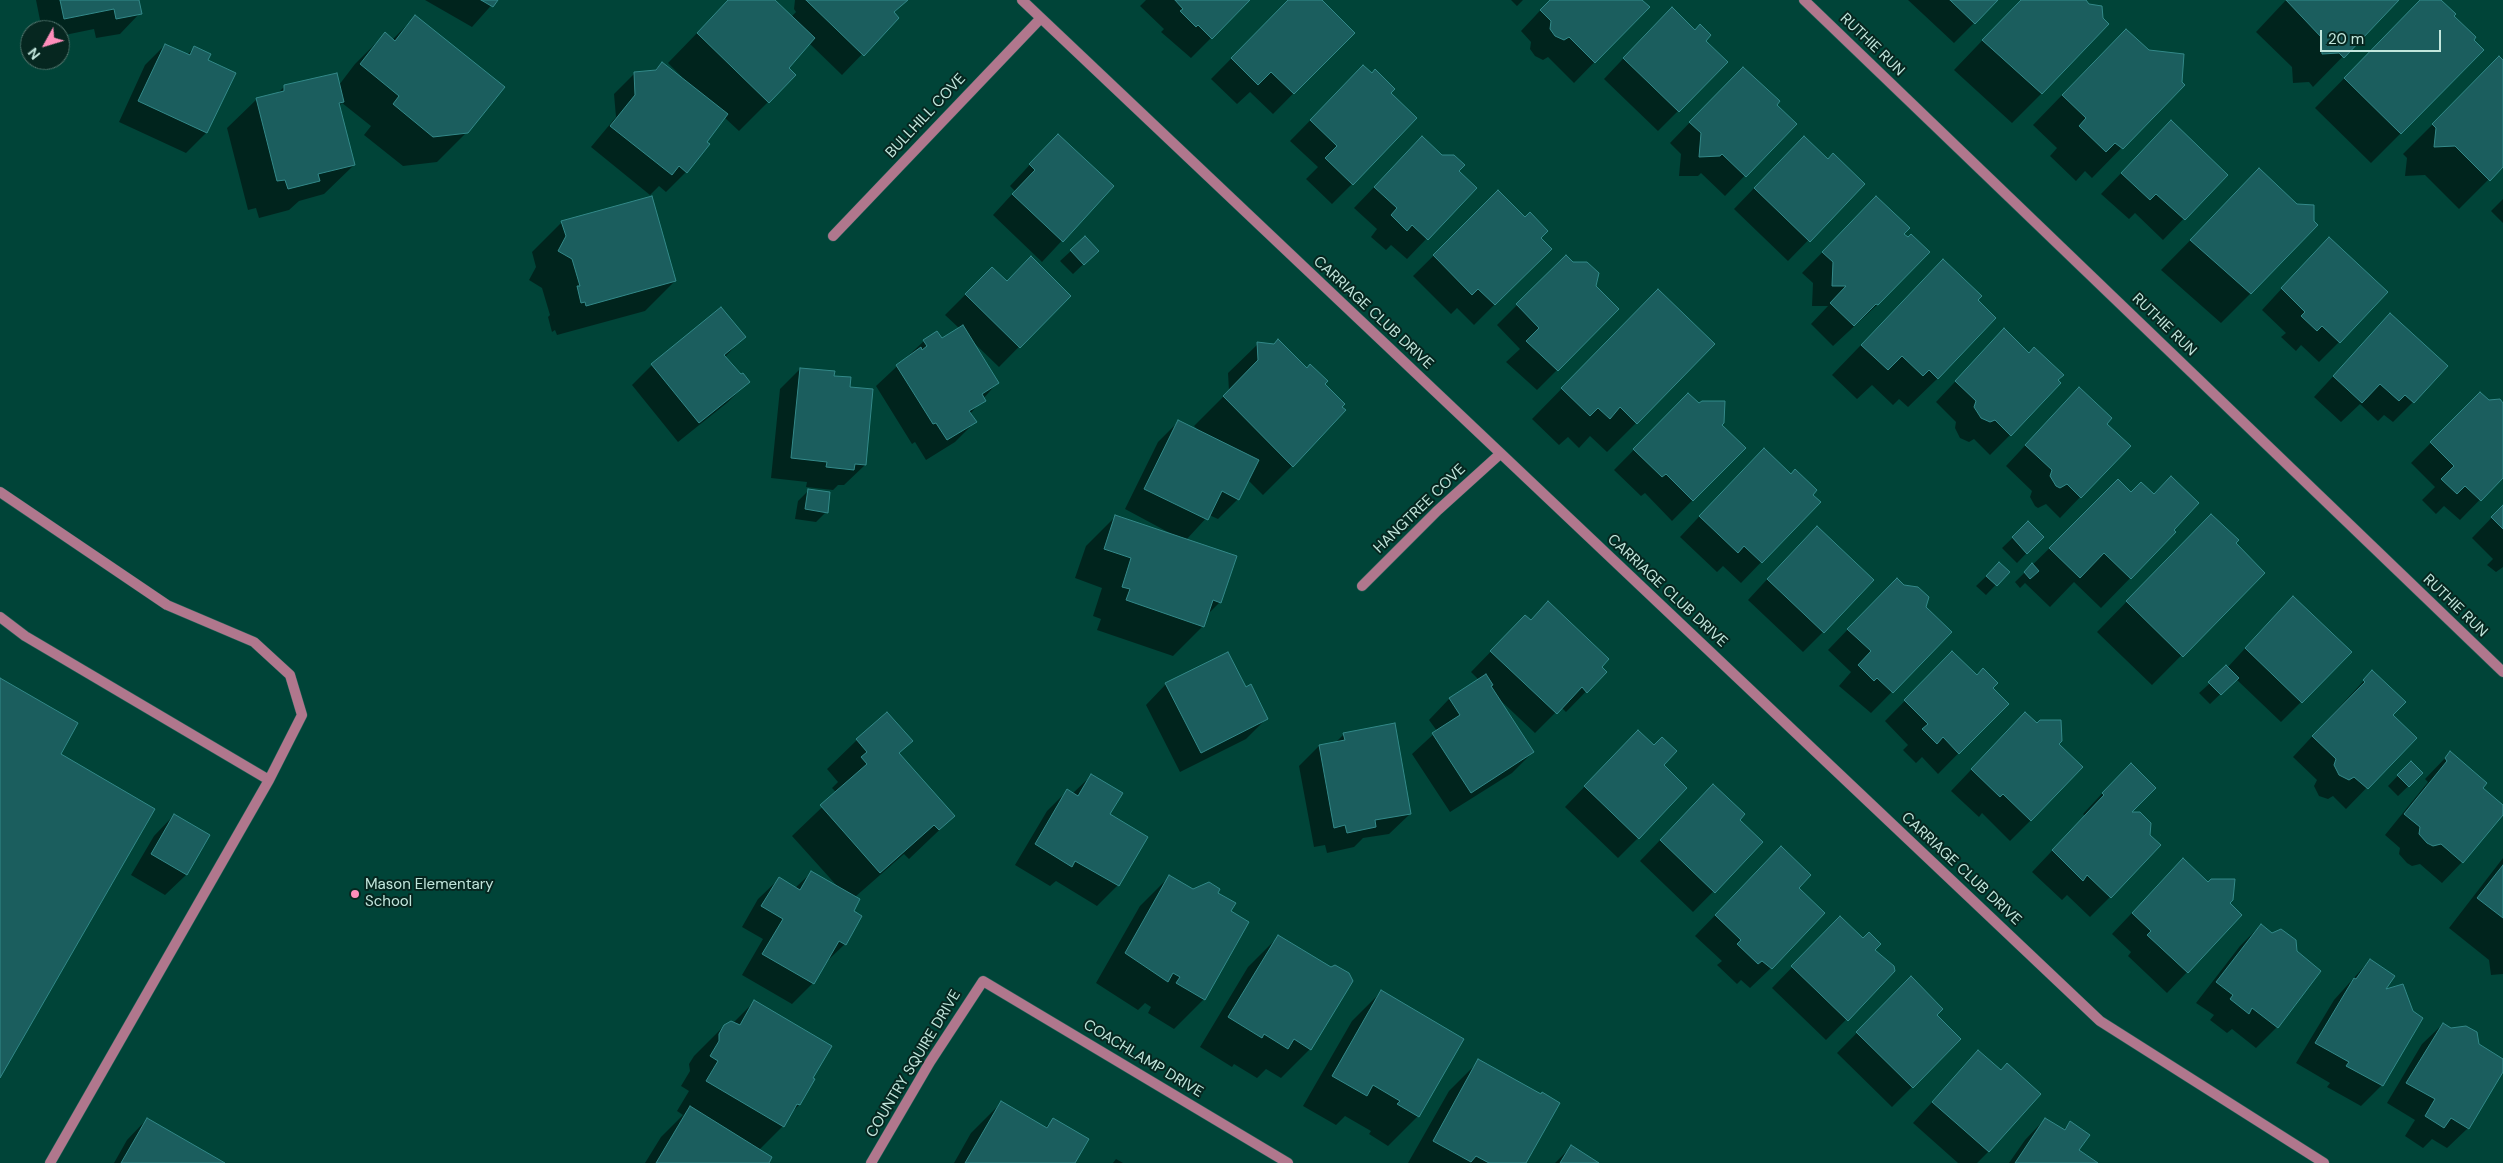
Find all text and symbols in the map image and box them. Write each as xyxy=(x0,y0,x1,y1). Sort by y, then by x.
street label: RUTHIE RUN xyxy=(1836,10,1908,80)
north arrow xyxy=(20,20,70,70)
scale bar xyxy=(2323,20,2444,52)
text: 20 m xyxy=(2328,29,2364,49)
text: N xyxy=(24,44,44,63)
street label: BULLHILL COVE xyxy=(882,70,970,162)
street label: CARRIAGE CLUB DRIVE xyxy=(1309,253,1437,373)
street label: RUTHIE RUN xyxy=(2128,290,2200,360)
street label: HANGTREE COVE xyxy=(1370,461,1470,557)
street label: CARRIAGE CLUB DRIVE xyxy=(1603,531,1731,651)
street label: RUTHIE RUN xyxy=(2419,571,2491,641)
street label: CARRIAGE CLUB DRIVE xyxy=(1897,809,2025,929)
place label: Mason Elementary School xyxy=(365,876,494,911)
marker: Mason Elementary School xyxy=(349,888,361,900)
street label: COUNTRY SQUIRE DRIVE xyxy=(863,987,965,1141)
street label: COACHLAMP DRIVE xyxy=(1080,1016,1206,1102)

